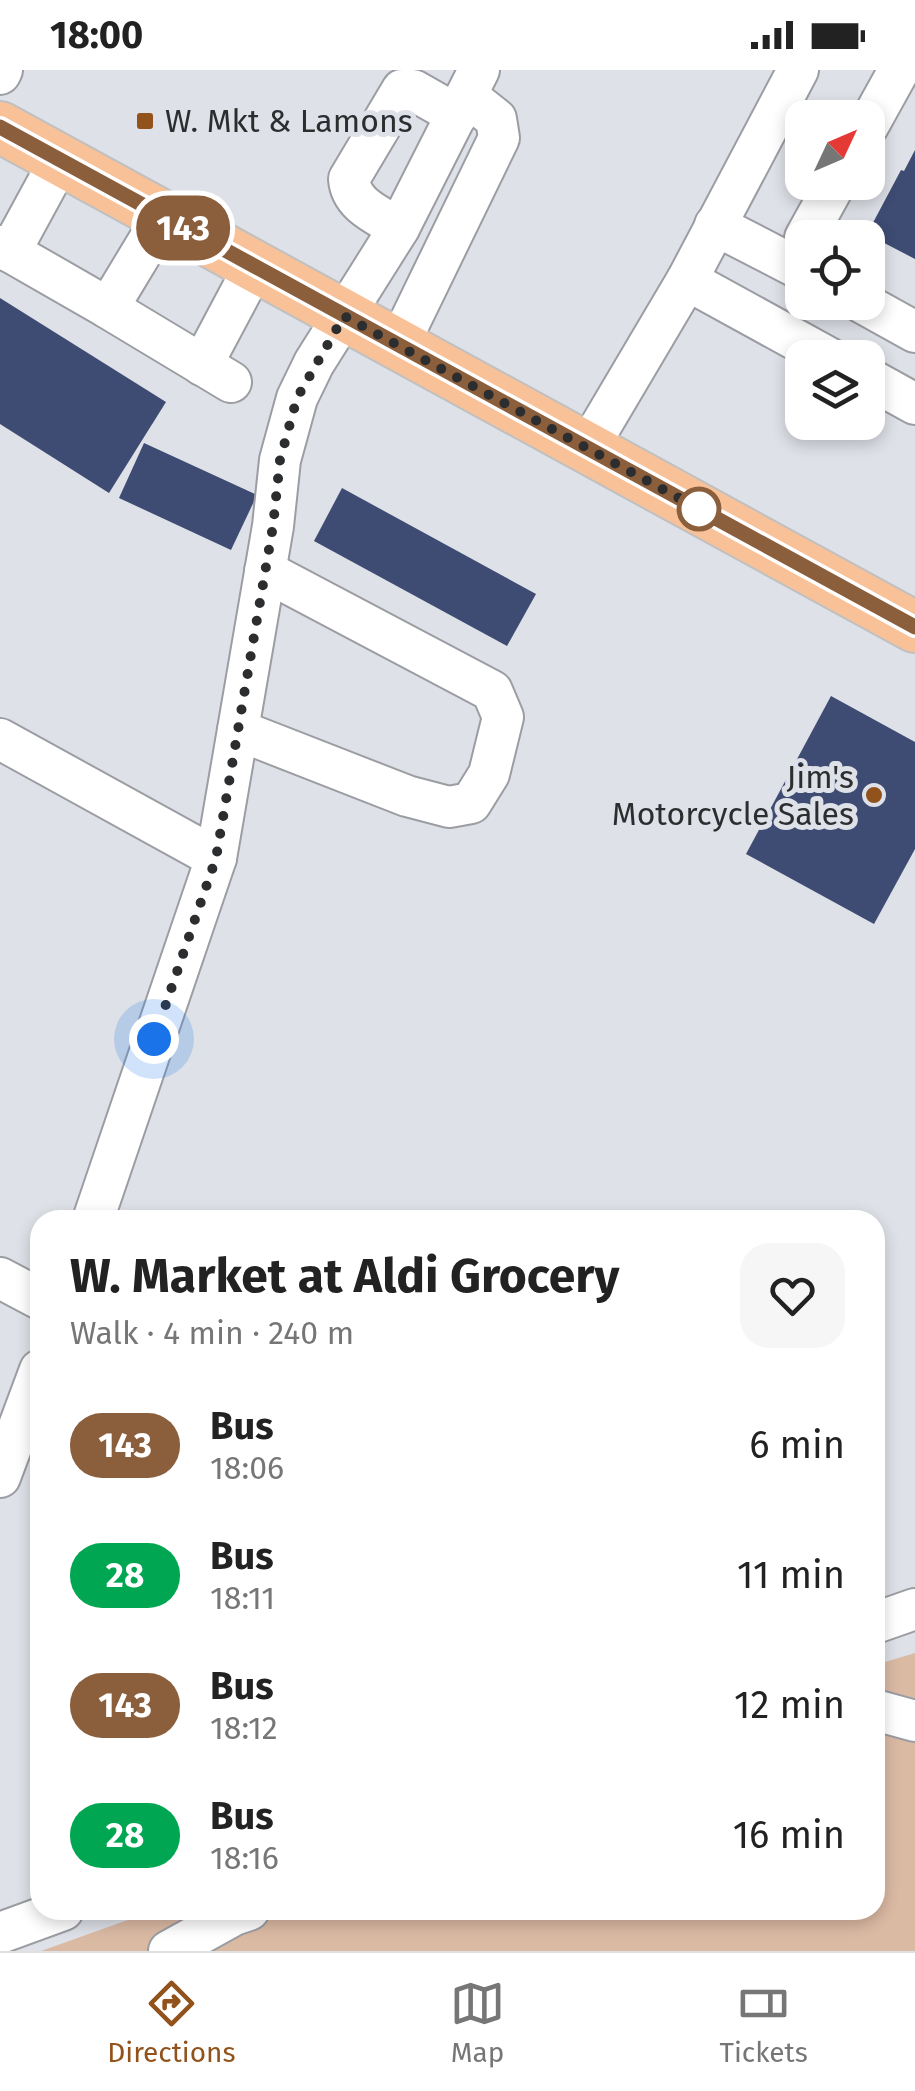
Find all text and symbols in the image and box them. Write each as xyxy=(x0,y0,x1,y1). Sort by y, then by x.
text: 18:00 xyxy=(50,12,143,58)
north arrow xyxy=(785,100,885,200)
map controls xyxy=(785,100,885,440)
place label: W. Mkt & Lamons xyxy=(165,102,413,140)
marker: W. Mkt & Lamons xyxy=(134,110,156,132)
line badge: 143 xyxy=(126,196,240,260)
text: 143 xyxy=(156,207,210,249)
button: locate xyxy=(785,220,885,320)
button: layers xyxy=(785,340,885,440)
unlabelled marker xyxy=(678,488,720,530)
place label: Jim's Motorcycle Sales xyxy=(612,758,854,833)
marker: Jim's Motorcycle Sales xyxy=(863,784,885,806)
your location xyxy=(129,1014,179,1064)
button: heart xyxy=(740,1243,845,1348)
text: W. Market at Aldi Grocery xyxy=(70,1247,619,1305)
text: Walk · 4 min · 240 m xyxy=(70,1314,354,1352)
text: Bus xyxy=(210,1403,274,1449)
text: 6 min xyxy=(749,1422,845,1468)
text: 143 xyxy=(98,1424,152,1466)
text: 18:06 xyxy=(210,1449,284,1487)
text: Bus xyxy=(210,1533,274,1579)
text: 11 min xyxy=(737,1552,845,1598)
text: 28 xyxy=(106,1554,144,1596)
text: 18:11 xyxy=(210,1579,275,1617)
text: Bus xyxy=(210,1663,274,1709)
text: 12 min xyxy=(734,1682,845,1728)
text: 143 xyxy=(98,1684,152,1726)
text: 18:12 xyxy=(210,1709,278,1747)
text: Bus xyxy=(210,1793,274,1839)
text: 16 min xyxy=(733,1812,845,1858)
text: 28 xyxy=(106,1814,144,1856)
text: 18:16 xyxy=(210,1839,279,1877)
tab: Directions xyxy=(107,1976,236,2069)
tab: Map xyxy=(450,1976,505,2069)
tab: Tickets xyxy=(719,1976,808,2069)

